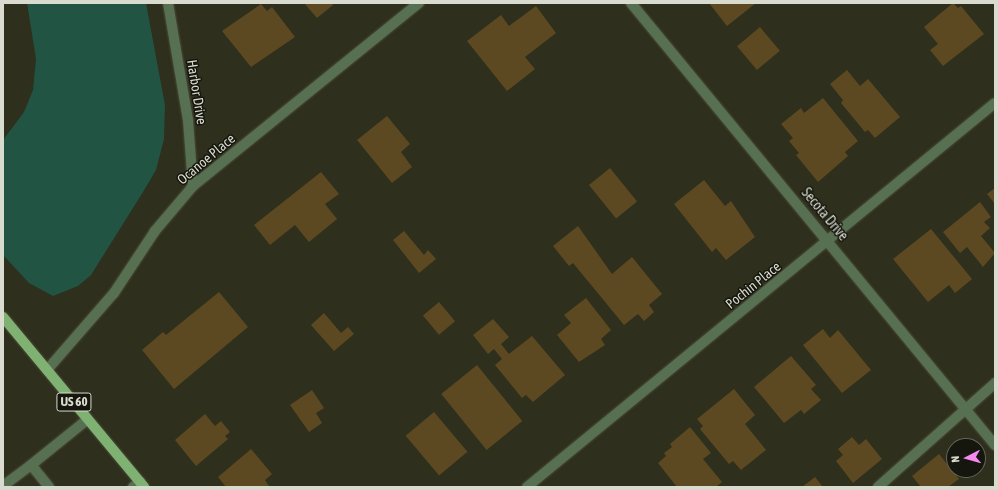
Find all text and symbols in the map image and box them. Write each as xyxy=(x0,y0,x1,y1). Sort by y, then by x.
street label: Harbor Drive xyxy=(184,58,210,126)
street label: Ocanoe Place xyxy=(174,130,238,188)
street label: Secota Drive xyxy=(798,184,852,244)
street label: Pochin Place xyxy=(722,258,784,312)
road number: US 60 xyxy=(56,391,92,413)
north arrow xyxy=(946,438,986,478)
text: N xyxy=(949,455,961,463)

